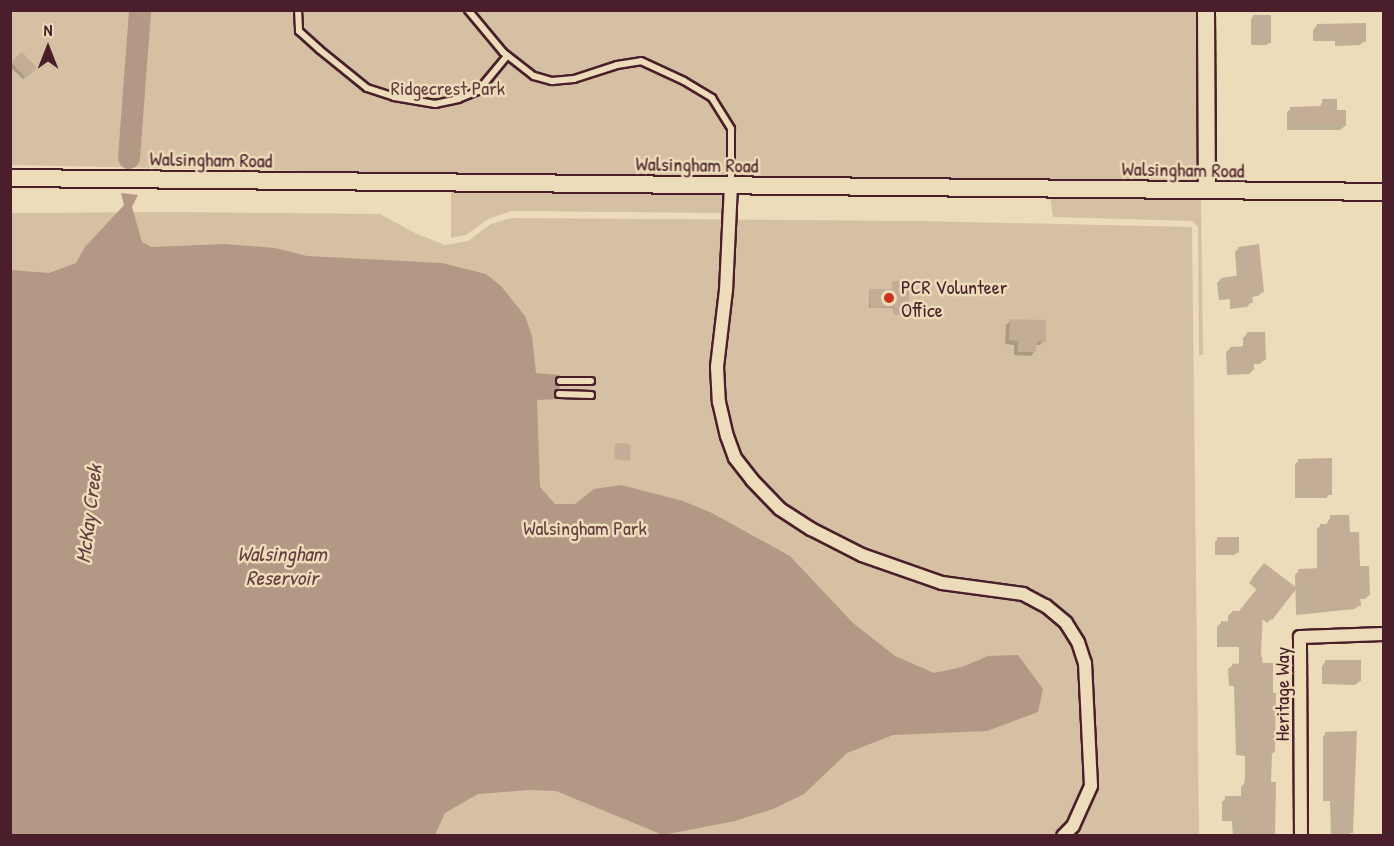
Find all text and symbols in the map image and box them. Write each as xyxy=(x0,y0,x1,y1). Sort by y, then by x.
north arrow xyxy=(18,18,78,78)
text: N xyxy=(44,19,52,41)
park label: Ridgecrest Park xyxy=(391,75,505,99)
street label: Walsingham Road xyxy=(149,146,273,172)
street label: Walsingham Road xyxy=(635,151,759,177)
street label: Walsingham Road xyxy=(1121,156,1245,182)
place label: PCR Volunteer Office xyxy=(901,274,1007,321)
marker: PCR Volunteer Office xyxy=(882,291,896,305)
water label: McKay Creek xyxy=(70,464,108,564)
park label: Walsingham Park xyxy=(523,515,647,539)
water label: Walsingham Reservoir xyxy=(237,541,327,591)
street label: Heritage Way xyxy=(1269,647,1293,741)

